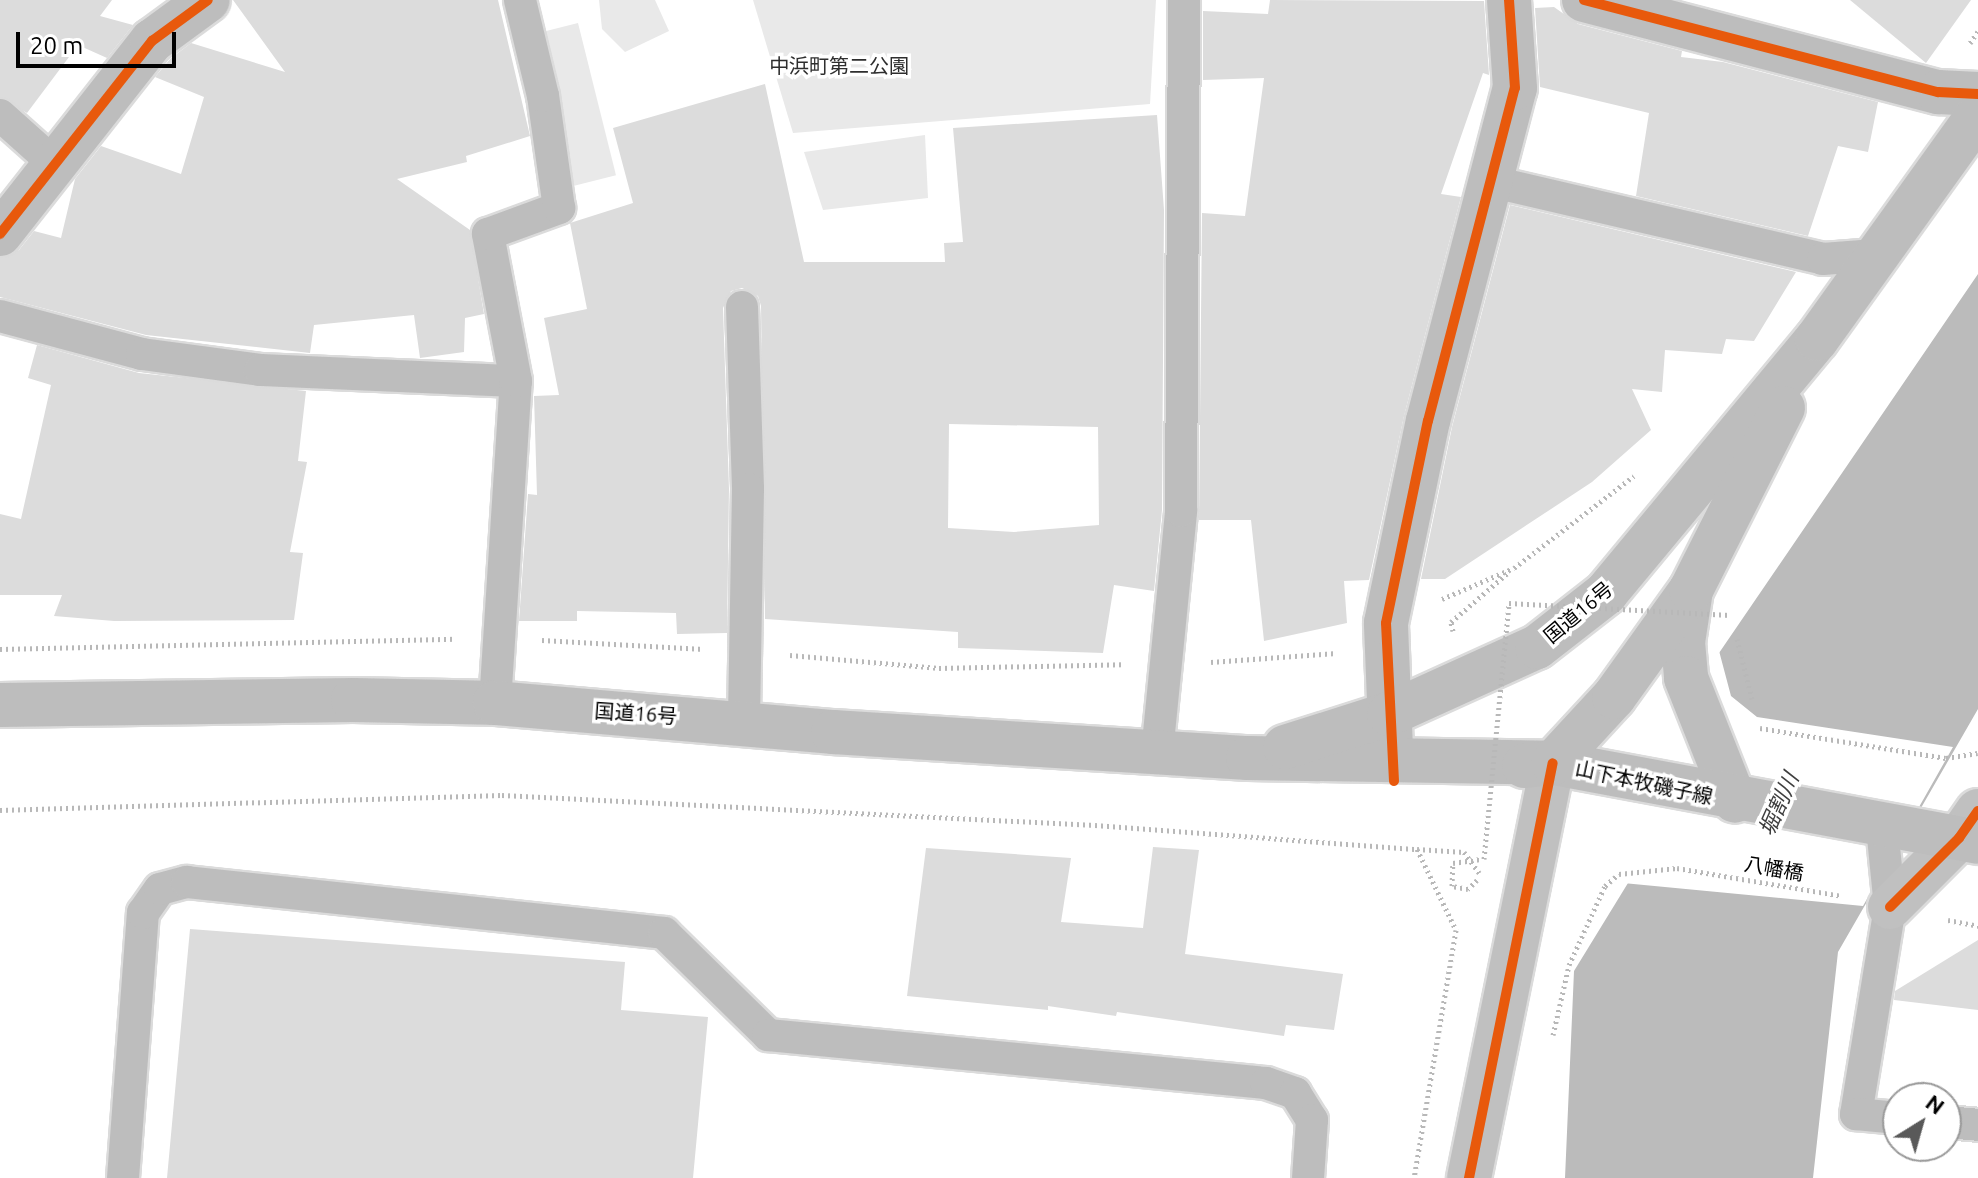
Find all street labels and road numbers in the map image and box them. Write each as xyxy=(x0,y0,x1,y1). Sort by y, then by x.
street label: 国道16号 xyxy=(1539,576,1617,648)
street label: 国道16号 xyxy=(594,698,678,728)
street label: 山下本牧磯子線 xyxy=(1573,756,1715,808)
street label: 八幡橋 xyxy=(1742,851,1806,885)

